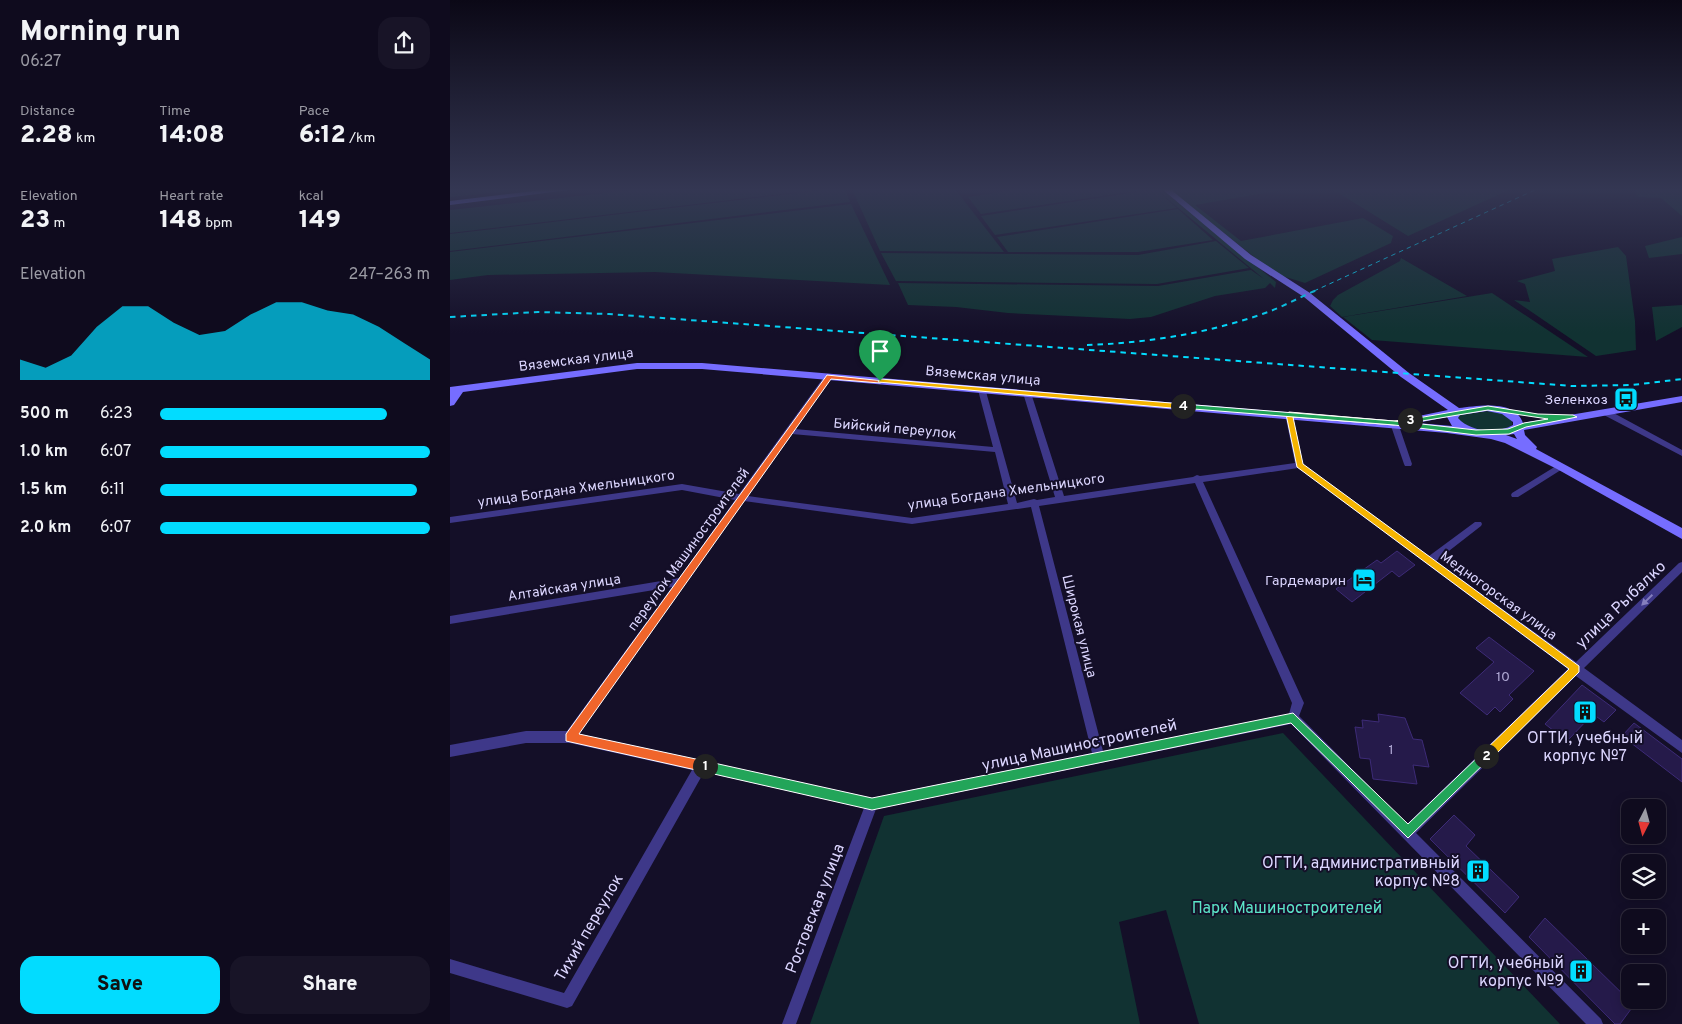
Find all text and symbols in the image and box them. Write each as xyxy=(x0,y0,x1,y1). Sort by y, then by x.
text: Morning run xyxy=(20,15,181,51)
button: share xyxy=(378,17,430,69)
text: 06:27 xyxy=(20,52,61,72)
text: Distance xyxy=(20,103,75,120)
text: Time xyxy=(159,103,191,120)
text: Pace xyxy=(299,103,329,120)
text: 2.28 xyxy=(20,120,73,152)
text: 14:08 xyxy=(159,120,225,152)
text: 6:12 xyxy=(299,120,346,152)
text: km xyxy=(73,130,95,147)
text: /km xyxy=(346,130,375,147)
text: Elevation xyxy=(20,188,78,205)
text: Heart rate xyxy=(159,188,223,205)
text: kcal xyxy=(299,188,324,205)
text: 23 xyxy=(20,205,50,237)
text: 148 xyxy=(159,205,202,237)
text: 149 xyxy=(299,205,341,237)
text: m xyxy=(50,215,65,232)
text: bpm xyxy=(202,215,233,232)
text: Elevation xyxy=(20,265,86,285)
text: 247–263 m xyxy=(349,265,430,285)
pin xyxy=(859,330,901,381)
icon: arrive xyxy=(866,337,894,365)
street label: Вяземская улица xyxy=(518,345,634,376)
street label: Вяземская улица xyxy=(925,363,1041,390)
bus stop icon: Зеленхоз xyxy=(1613,386,1639,412)
place label: Зеленхоз xyxy=(1545,392,1608,409)
pin: 4 xyxy=(1170,394,1196,418)
text: 4 xyxy=(1179,398,1188,415)
text: 500 m xyxy=(20,404,69,424)
text: 6:23 xyxy=(100,404,133,424)
pin: 3 xyxy=(1398,408,1422,432)
text: 3 xyxy=(1406,412,1415,429)
street label: Бийский переулок xyxy=(832,416,957,443)
text: 1.0 km xyxy=(20,442,68,462)
text: 6:07 xyxy=(100,442,131,462)
street label: переулок Машиностроителей xyxy=(624,465,754,635)
street label: улица Богдана Хмельницкого xyxy=(477,467,676,512)
street label: улица Богдана Хмельницкого xyxy=(907,470,1106,515)
text: 1.5 km xyxy=(20,480,67,500)
text: 6:11 xyxy=(100,480,125,500)
text: 2.0 km xyxy=(20,518,71,538)
text: 6:07 xyxy=(100,518,131,538)
street label: Медногорская улица xyxy=(1436,548,1560,644)
street label: улица Рыбалко xyxy=(1572,557,1671,654)
hotel icon: Гардемарин xyxy=(1351,567,1377,593)
street label: Алтайская улица xyxy=(506,571,622,606)
street label: Широкая улица xyxy=(1058,573,1100,680)
place label: Гардемарин xyxy=(1265,573,1346,590)
one-way arrow xyxy=(1641,594,1653,606)
house number: 10 xyxy=(1496,669,1510,686)
building icon: ОГТИ, учебный корпус №7 xyxy=(1572,699,1598,725)
street label: улица Машиностроителей xyxy=(980,715,1179,776)
place label: ОГТИ, учебный корпус №7 xyxy=(1527,729,1643,767)
house number: 1 xyxy=(1388,742,1394,759)
pin: 2 xyxy=(1474,744,1498,768)
text: 2 xyxy=(1482,748,1491,765)
pin: 1 xyxy=(692,754,718,778)
text: 1 xyxy=(703,758,708,775)
north arrow xyxy=(1621,799,1666,844)
map controls xyxy=(1621,799,1666,1009)
street label: Ростовская улица xyxy=(782,841,850,976)
place label: ОГТИ, административный корпус №8 xyxy=(1262,854,1460,892)
button: layers xyxy=(1621,854,1666,899)
building icon: ОГТИ, административный корпус №8 xyxy=(1465,858,1491,884)
street label: Тихий переулок xyxy=(551,871,629,985)
park label: Парк Машиностроителей xyxy=(1192,899,1382,919)
button: + xyxy=(1621,909,1666,954)
place label: ОГТИ, учебный корпус №9 xyxy=(1448,954,1564,992)
button: Save xyxy=(20,956,220,1014)
button: Share xyxy=(230,956,430,1014)
building icon: ОГТИ, учебный корпус №9 xyxy=(1568,958,1594,984)
button: − xyxy=(1621,964,1666,1009)

